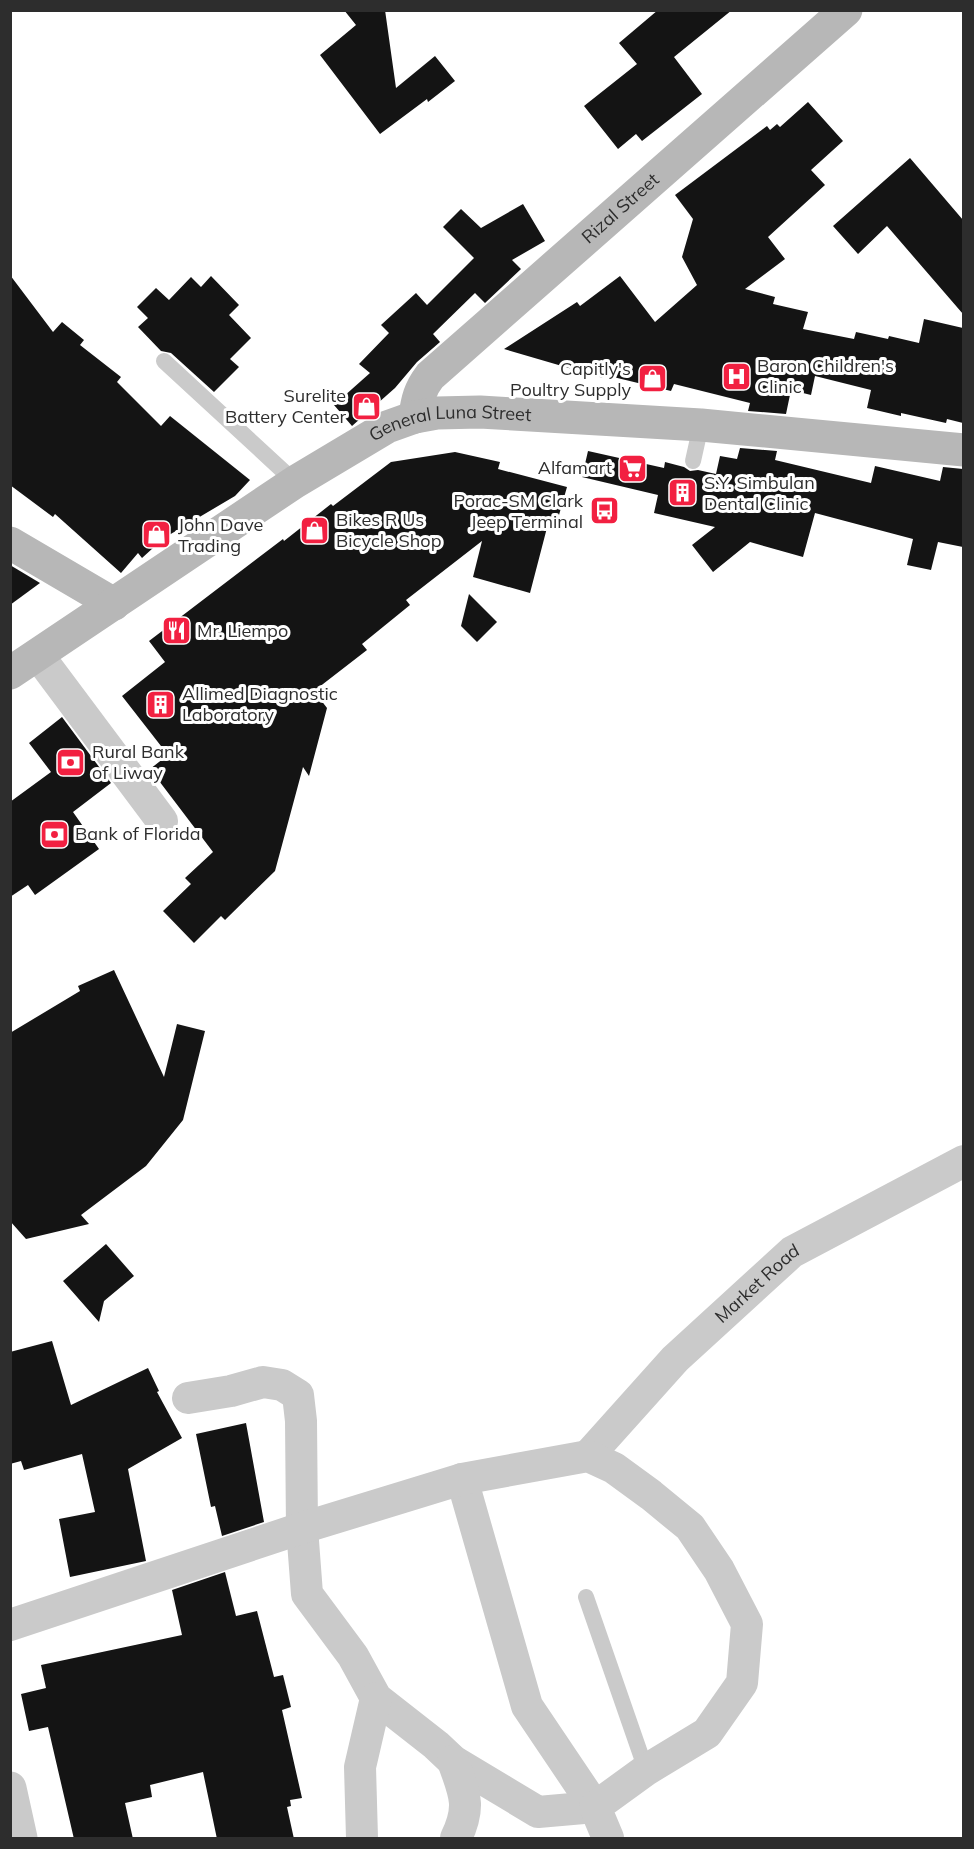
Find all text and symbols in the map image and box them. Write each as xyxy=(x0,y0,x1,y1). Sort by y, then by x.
street label: Rizal Street xyxy=(577,168,664,248)
place label: Baron Children's Clinic xyxy=(757,354,894,398)
place label: Capitly's Poultry Supply xyxy=(510,357,631,401)
hospital icon: Baron Children's Clinic xyxy=(720,360,752,392)
shop icon: Capitly's Poultry Supply xyxy=(636,363,668,395)
place label: Surelite Battery Center xyxy=(225,384,346,428)
shop icon: Surelite Battery Center xyxy=(351,390,383,422)
street label: General Luna Street xyxy=(365,400,532,446)
supermarket icon: Alfamart xyxy=(617,452,649,484)
place label: Alfamart xyxy=(538,456,612,479)
place label: S.Y. Simbulan Dental Clinic xyxy=(704,471,815,515)
building icon: S.Y. Simbulan Dental Clinic xyxy=(667,477,699,509)
place label: Porac-SM Clark Jeep Terminal xyxy=(454,489,584,533)
bus stop icon: Porac-SM Clark Jeep Terminal xyxy=(588,495,620,527)
place label: Bikes R Us Bicycle Shop xyxy=(336,508,441,552)
place label: John Dave Trading xyxy=(178,513,263,557)
shop icon: Bikes R Us Bicycle Shop xyxy=(299,514,331,546)
shop icon: John Dave Trading xyxy=(141,519,173,551)
restaurant icon: Mr. Liempo xyxy=(160,615,192,647)
place label: Mr. Liempo xyxy=(197,619,288,642)
place label: Allimed Diagnostic Laboratory xyxy=(182,682,338,726)
building icon: Allimed Diagnostic Laboratory xyxy=(145,688,177,720)
place label: Rural Bank of Liway xyxy=(92,740,185,784)
bank icon: Rural Bank of Liway xyxy=(55,746,87,778)
bank icon: Bank of Florida xyxy=(38,818,70,850)
place label: Bank of Florida xyxy=(75,822,201,845)
street label: Market Road xyxy=(710,1238,803,1328)

